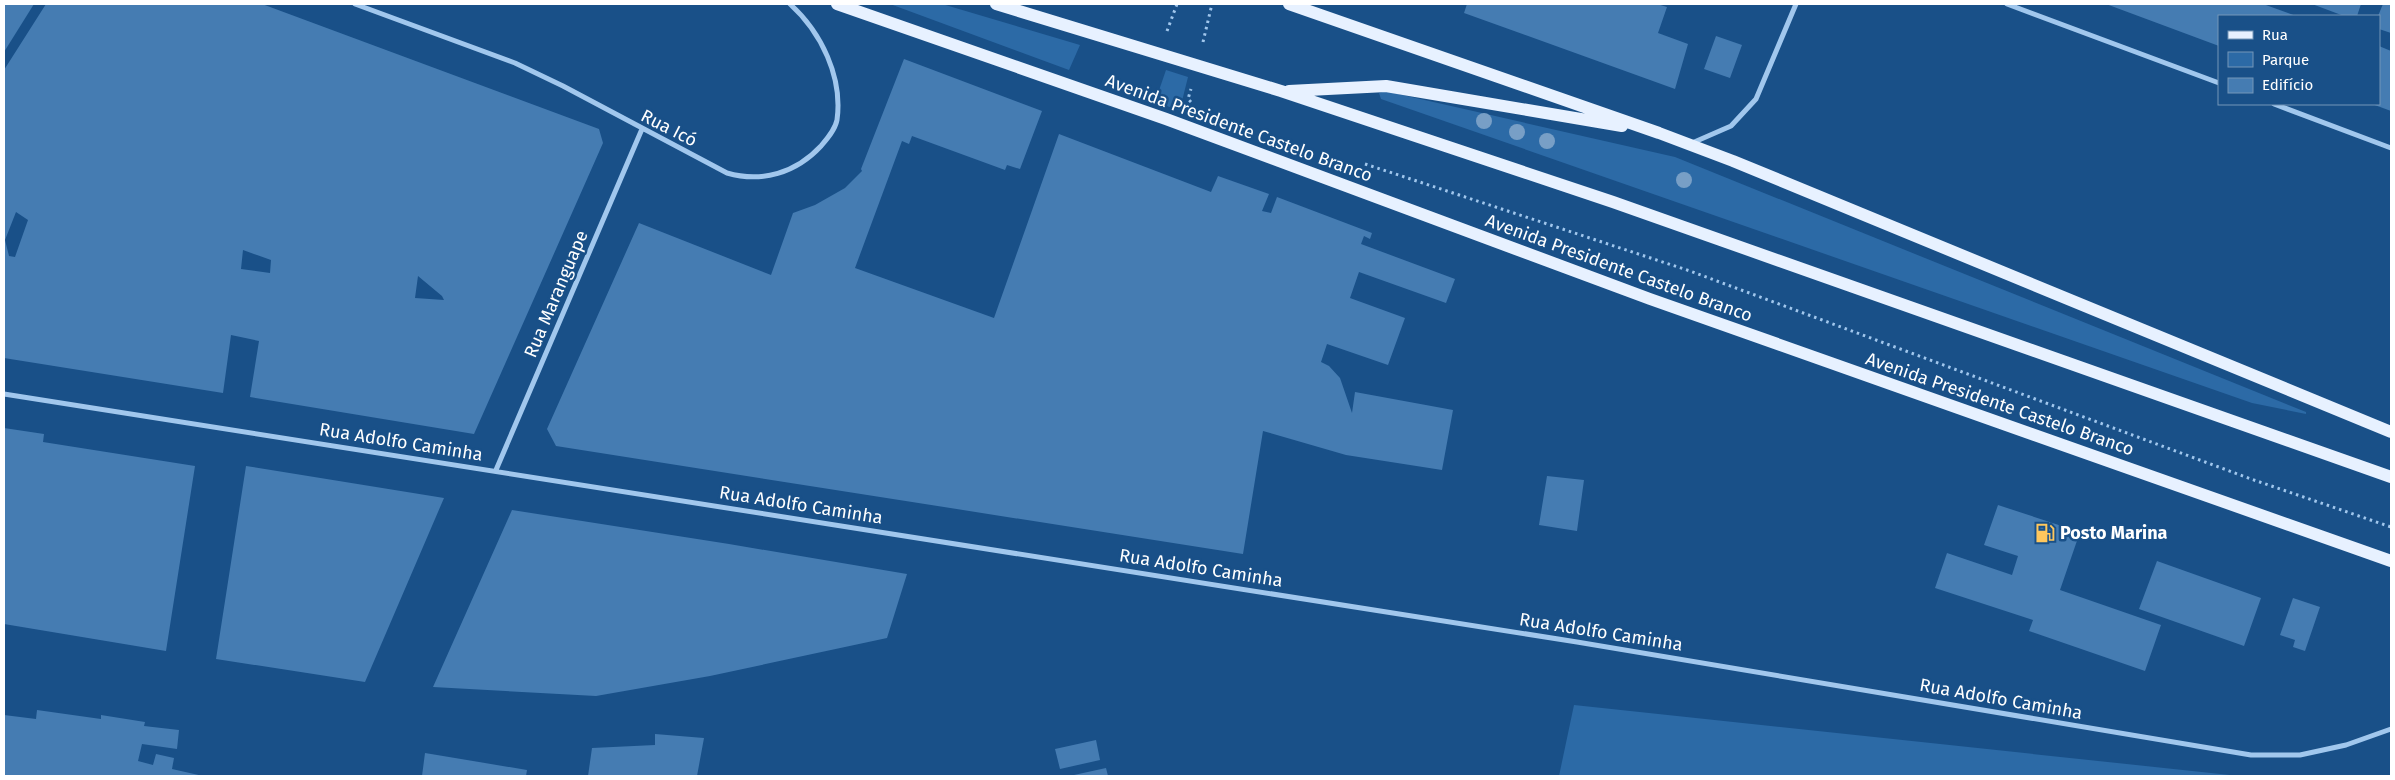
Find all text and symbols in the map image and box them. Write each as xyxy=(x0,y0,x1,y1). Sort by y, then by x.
legend xyxy=(2218,15,2380,105)
text: Rua xyxy=(2262,26,2288,44)
text: Parque xyxy=(2262,51,2309,69)
street label: Avenida Presidente Castelo Branco xyxy=(1103,69,1375,187)
text: Edifício xyxy=(2262,76,2313,94)
street label: Rua Icó xyxy=(637,105,701,151)
street label: Avenida Presidente Castelo Branco xyxy=(1483,209,1755,327)
street label: Rua Maranguape xyxy=(519,227,593,361)
street label: Avenida Presidente Castelo Branco xyxy=(1863,348,2137,460)
street label: Rua Adolfo Caminha xyxy=(318,418,484,466)
street label: Rua Adolfo Caminha xyxy=(718,481,884,529)
fuel station icon: Posto Marina xyxy=(2034,522,2056,544)
place label: Posto Marina xyxy=(2060,522,2168,544)
street label: Rua Adolfo Caminha xyxy=(1118,544,1284,592)
street label: Rua Adolfo Caminha xyxy=(1518,608,1684,656)
street label: Rua Adolfo Caminha xyxy=(1918,674,2084,724)

